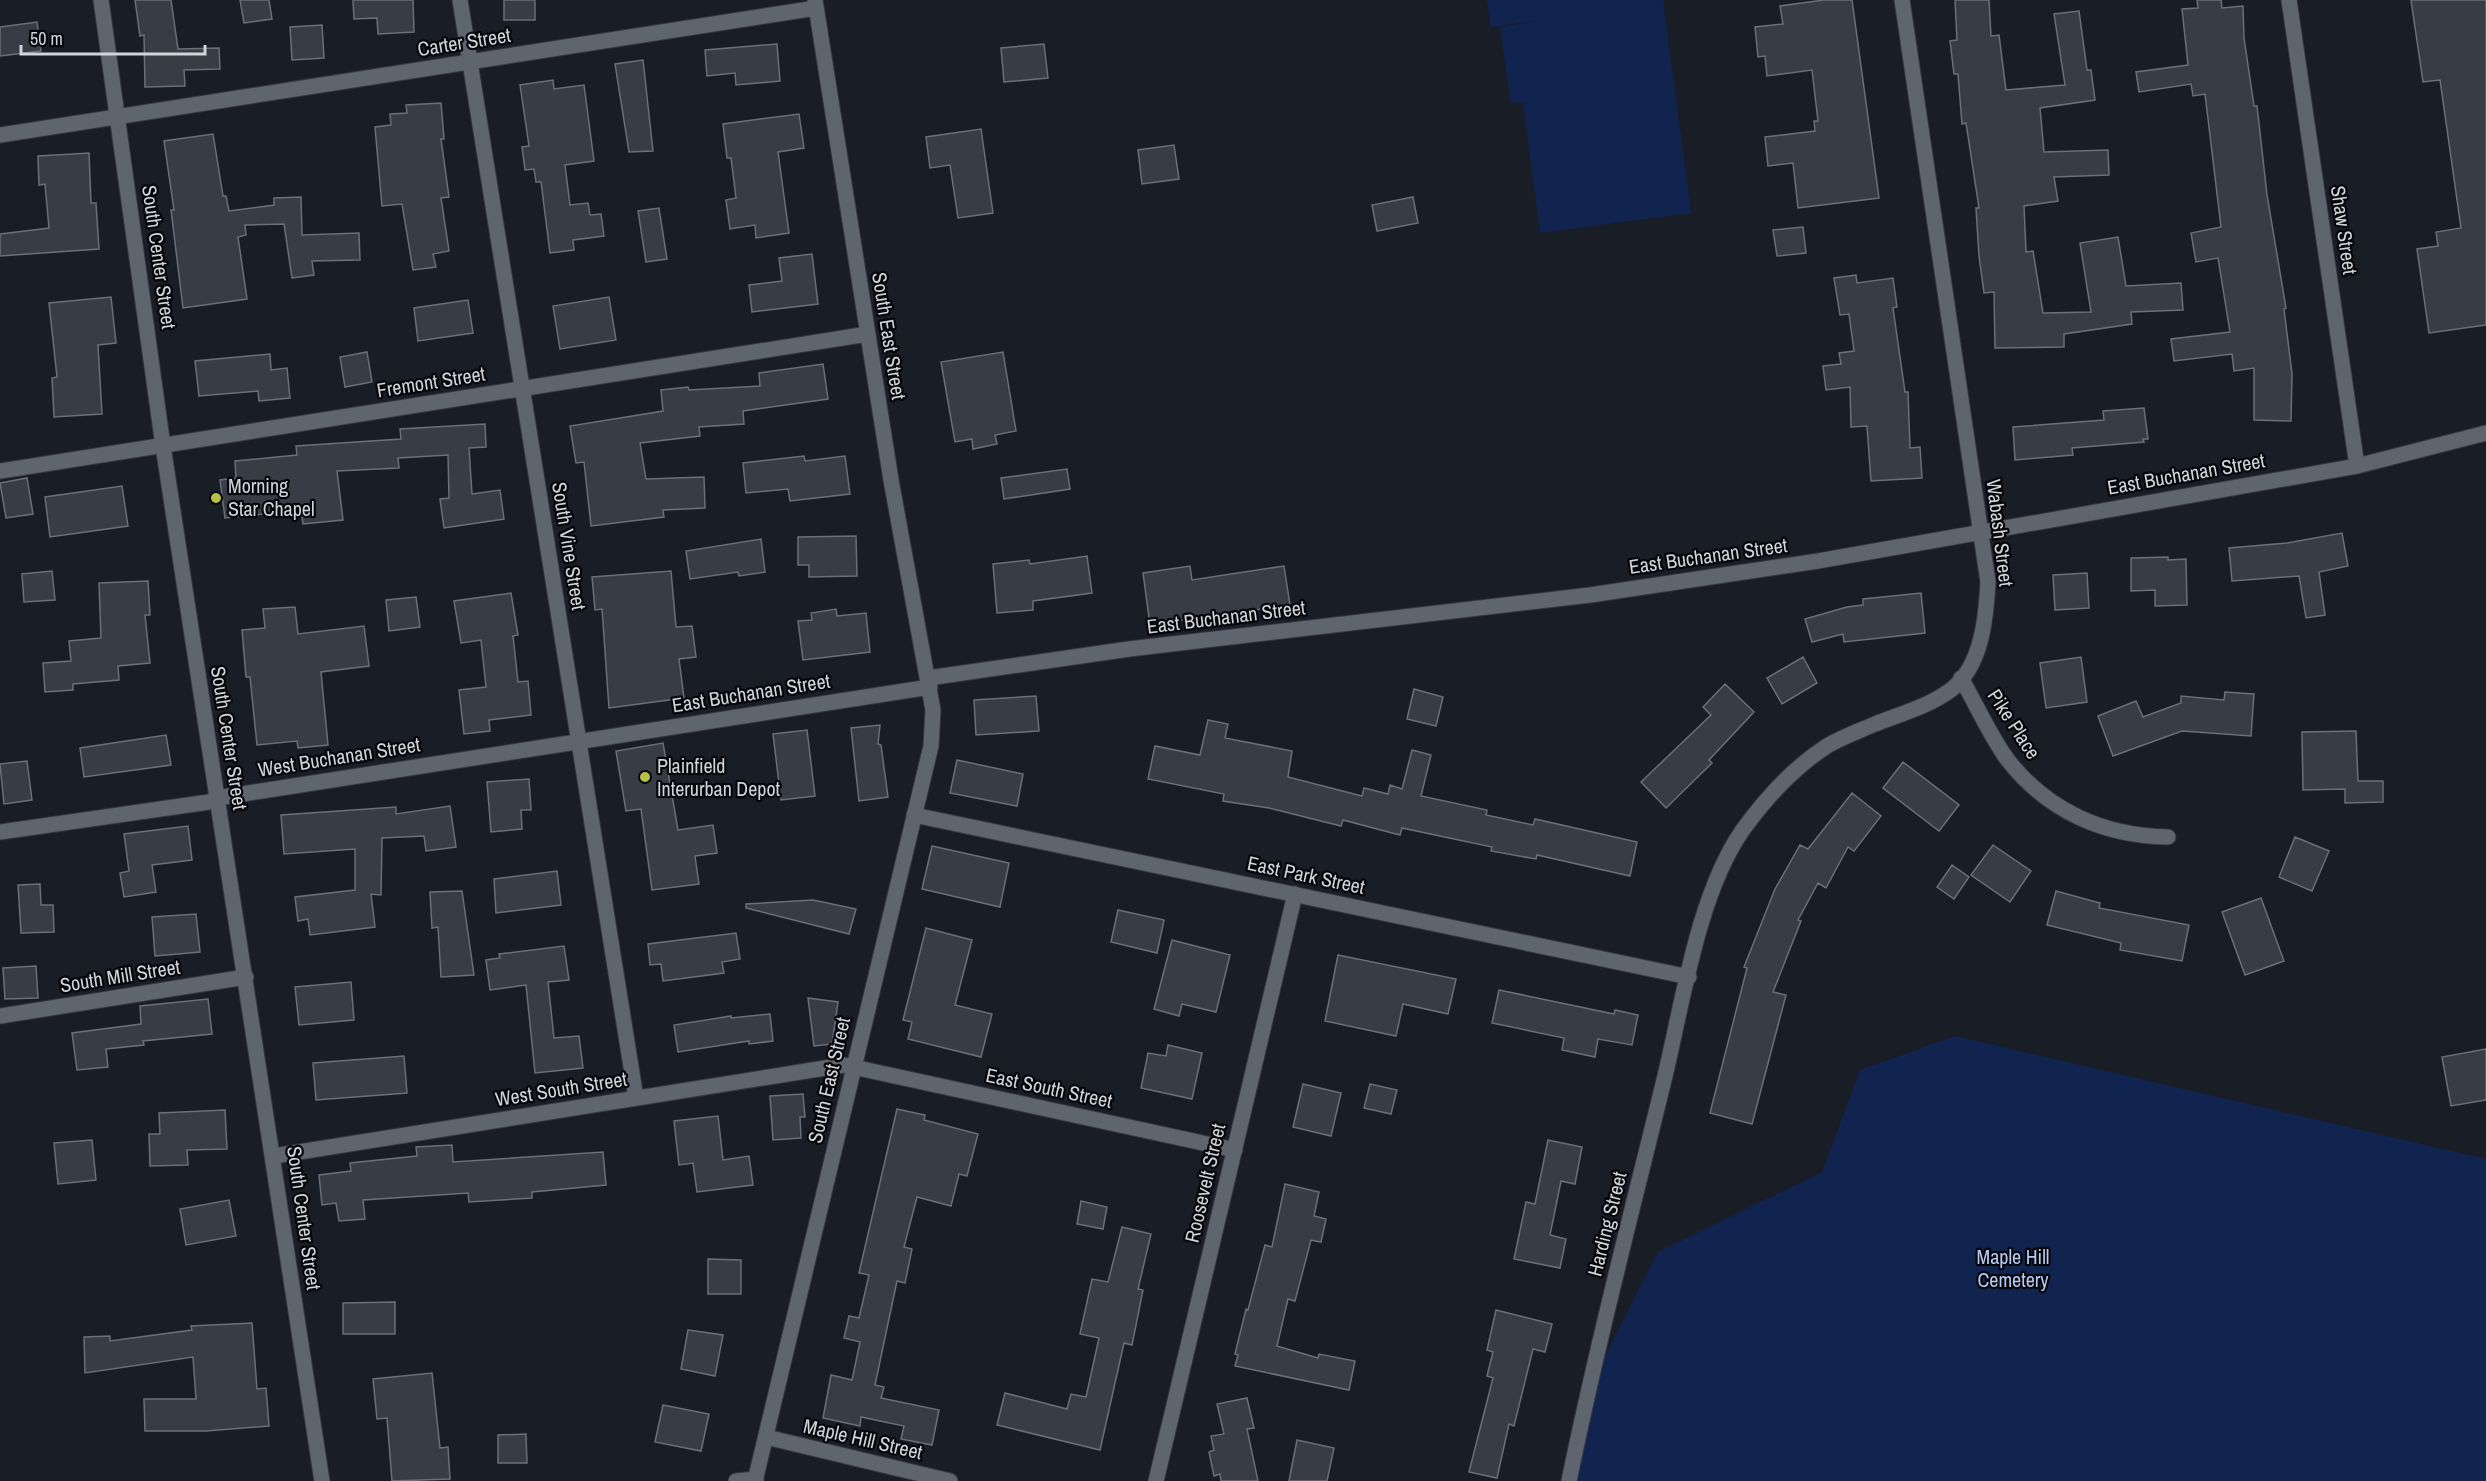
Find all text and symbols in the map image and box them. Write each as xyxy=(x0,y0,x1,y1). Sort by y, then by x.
scale bar xyxy=(21,18,206,56)
street label: Carter Street xyxy=(415,21,513,62)
text: 50 m xyxy=(30,26,63,51)
street label: South Center Street xyxy=(136,183,183,331)
street label: Shaw Street xyxy=(2325,184,2364,276)
street label: South East Street xyxy=(866,270,913,402)
street label: Fremont Street xyxy=(375,360,487,403)
street label: East Buchanan Street xyxy=(2105,446,2267,501)
place label: Morning Star Chapel xyxy=(228,472,315,522)
street label: Wabash Street xyxy=(1981,478,2021,589)
street label: South Vine Street xyxy=(546,480,593,612)
marker: Morning Star Chapel xyxy=(209,491,223,505)
street label: East Buchanan Street xyxy=(1627,531,1789,580)
street label: East Buchanan Street xyxy=(1145,593,1307,640)
street label: South Center Street xyxy=(205,664,254,812)
street label: East Buchanan Street xyxy=(670,667,832,718)
street label: Pike Place xyxy=(1982,683,2047,764)
street label: West Buchanan Street xyxy=(256,730,422,783)
place label: Plainfield Interurban Depot xyxy=(657,752,781,802)
marker: Plainfield Interurban Depot xyxy=(638,770,652,784)
street label: East Park Street xyxy=(1245,849,1368,900)
street label: South Mill Street xyxy=(58,953,182,998)
street label: South East Street xyxy=(801,1014,856,1146)
street label: East South Street xyxy=(983,1061,1115,1114)
street label: West South Street xyxy=(493,1065,629,1112)
street label: Roosevelt Street xyxy=(1178,1120,1231,1245)
street label: South Center Street xyxy=(281,1144,328,1292)
street label: Harding Street xyxy=(1581,1168,1633,1279)
park label: Maple Hill Cemetery xyxy=(1977,1243,2049,1293)
street label: Maple Hill Street xyxy=(801,1412,926,1465)

